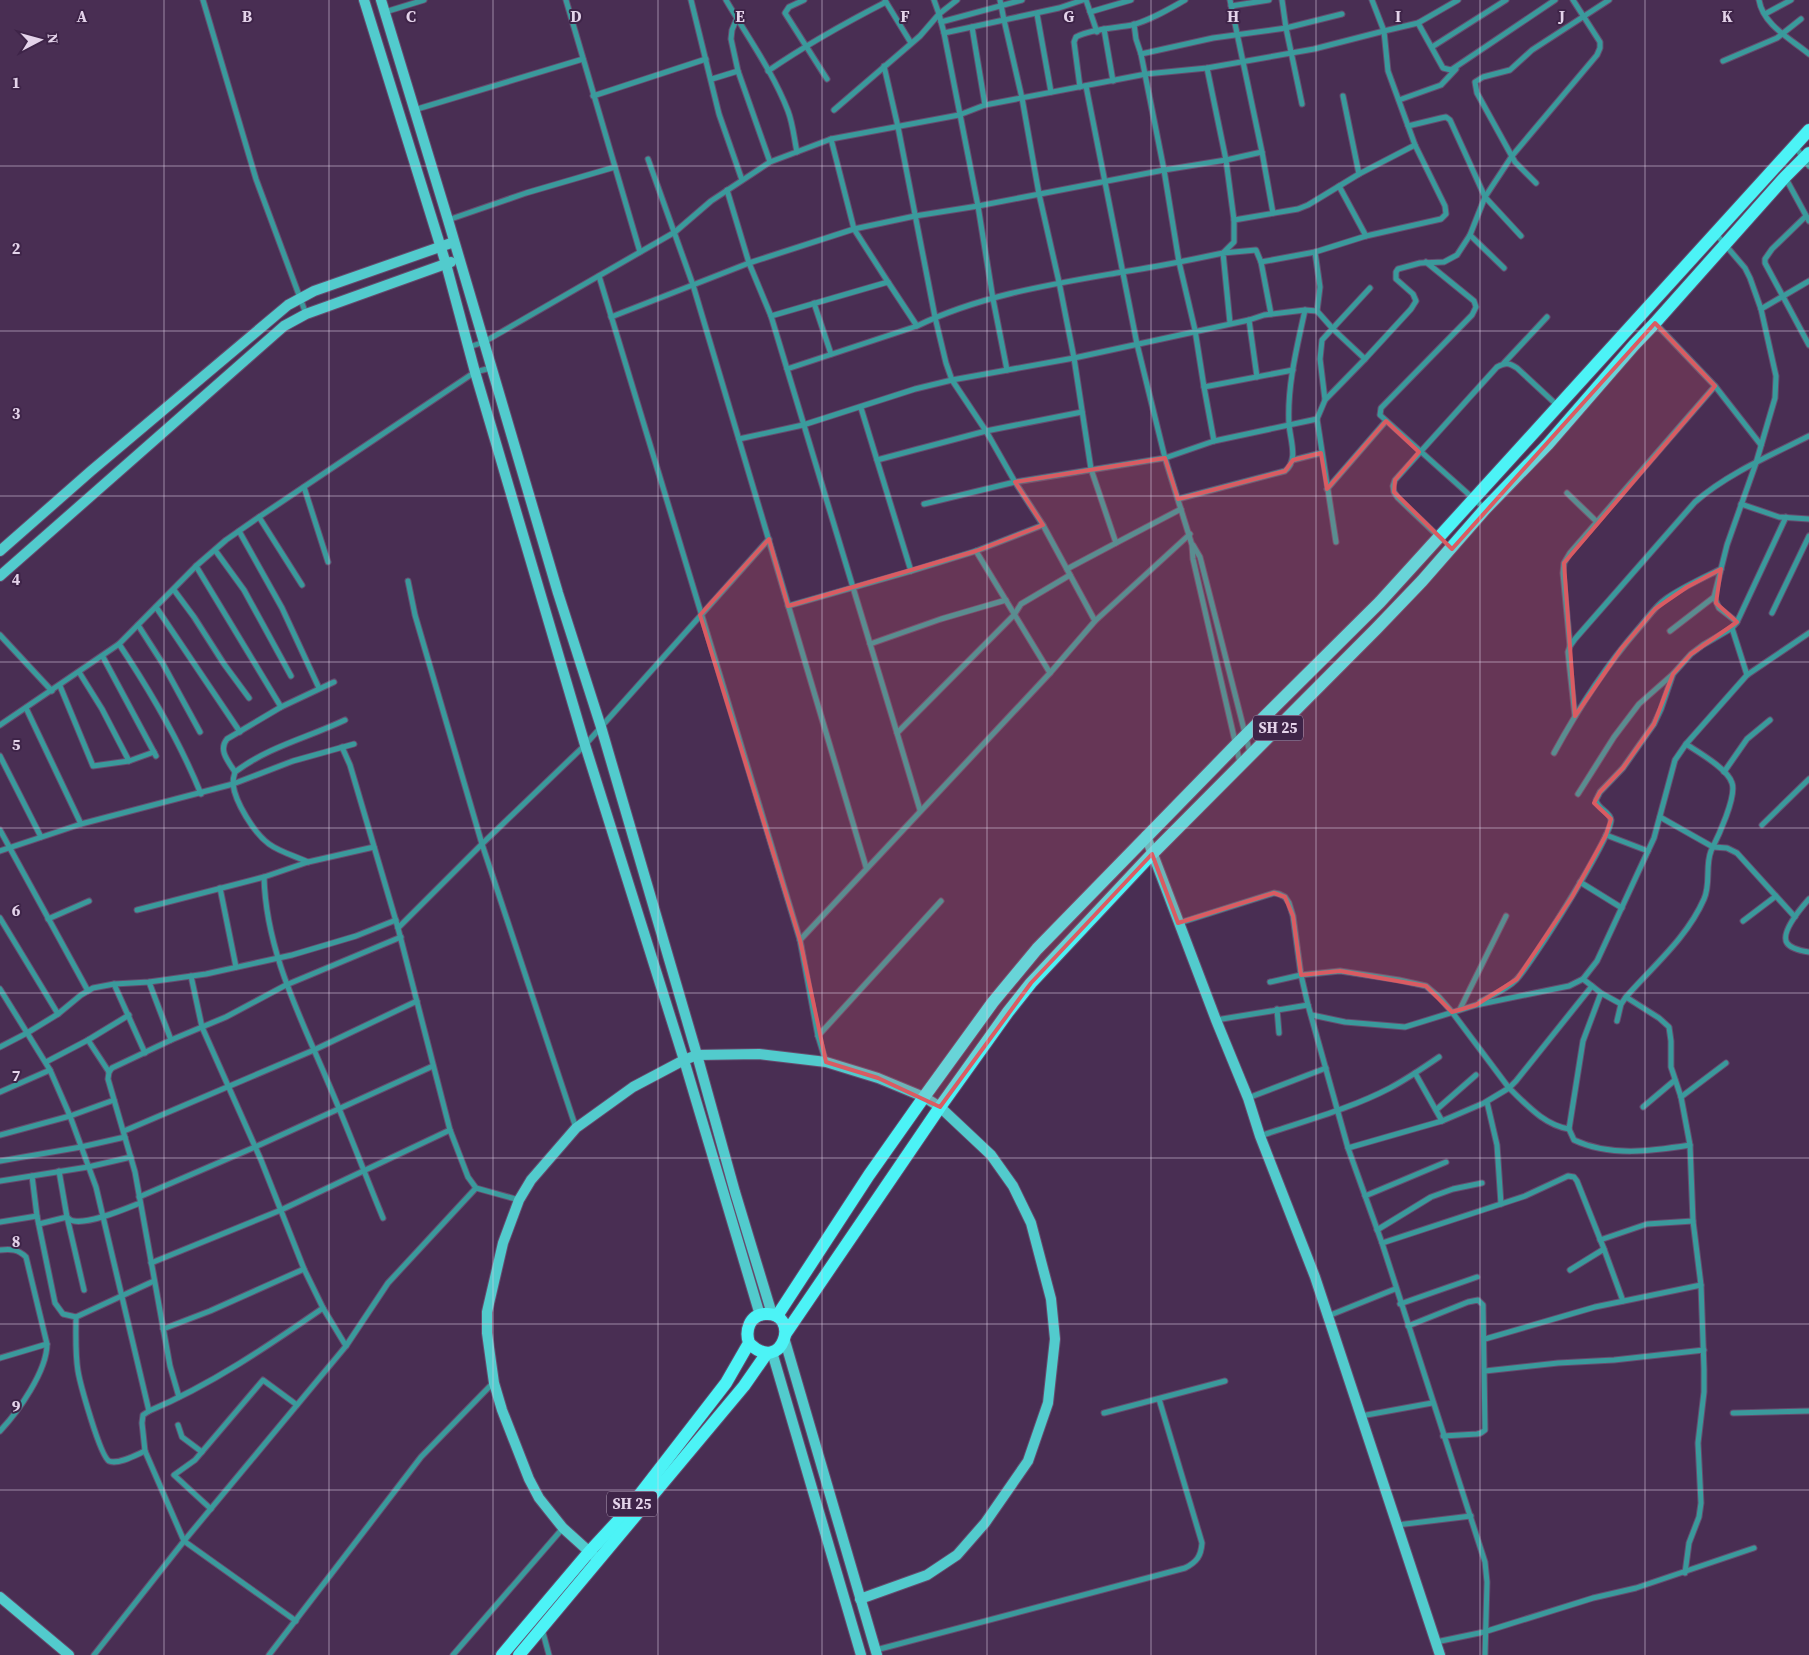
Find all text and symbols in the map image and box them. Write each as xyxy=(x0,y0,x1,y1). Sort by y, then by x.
text: A xyxy=(77,5,88,27)
text: B xyxy=(242,5,253,27)
text: C xyxy=(406,5,416,27)
text: D xyxy=(570,5,582,27)
text: E xyxy=(735,5,745,27)
text: F xyxy=(900,5,910,27)
text: G xyxy=(1064,5,1075,27)
text: H xyxy=(1227,5,1239,27)
text: I xyxy=(1395,5,1401,27)
text: J xyxy=(1558,5,1565,27)
text: K xyxy=(1721,5,1733,27)
north arrow xyxy=(15,15,65,65)
text: N xyxy=(42,33,63,45)
text: 1 xyxy=(12,71,20,93)
text: 2 xyxy=(12,237,21,259)
text: 3 xyxy=(12,402,21,424)
text: 4 xyxy=(12,568,21,590)
road number: SH 25 xyxy=(1253,716,1303,740)
text: 5 xyxy=(12,733,21,755)
text: 6 xyxy=(12,899,21,921)
text: 7 xyxy=(12,1064,21,1086)
text: 8 xyxy=(12,1230,20,1252)
text: 9 xyxy=(12,1395,21,1417)
road number: SH 25 xyxy=(607,1492,657,1516)

